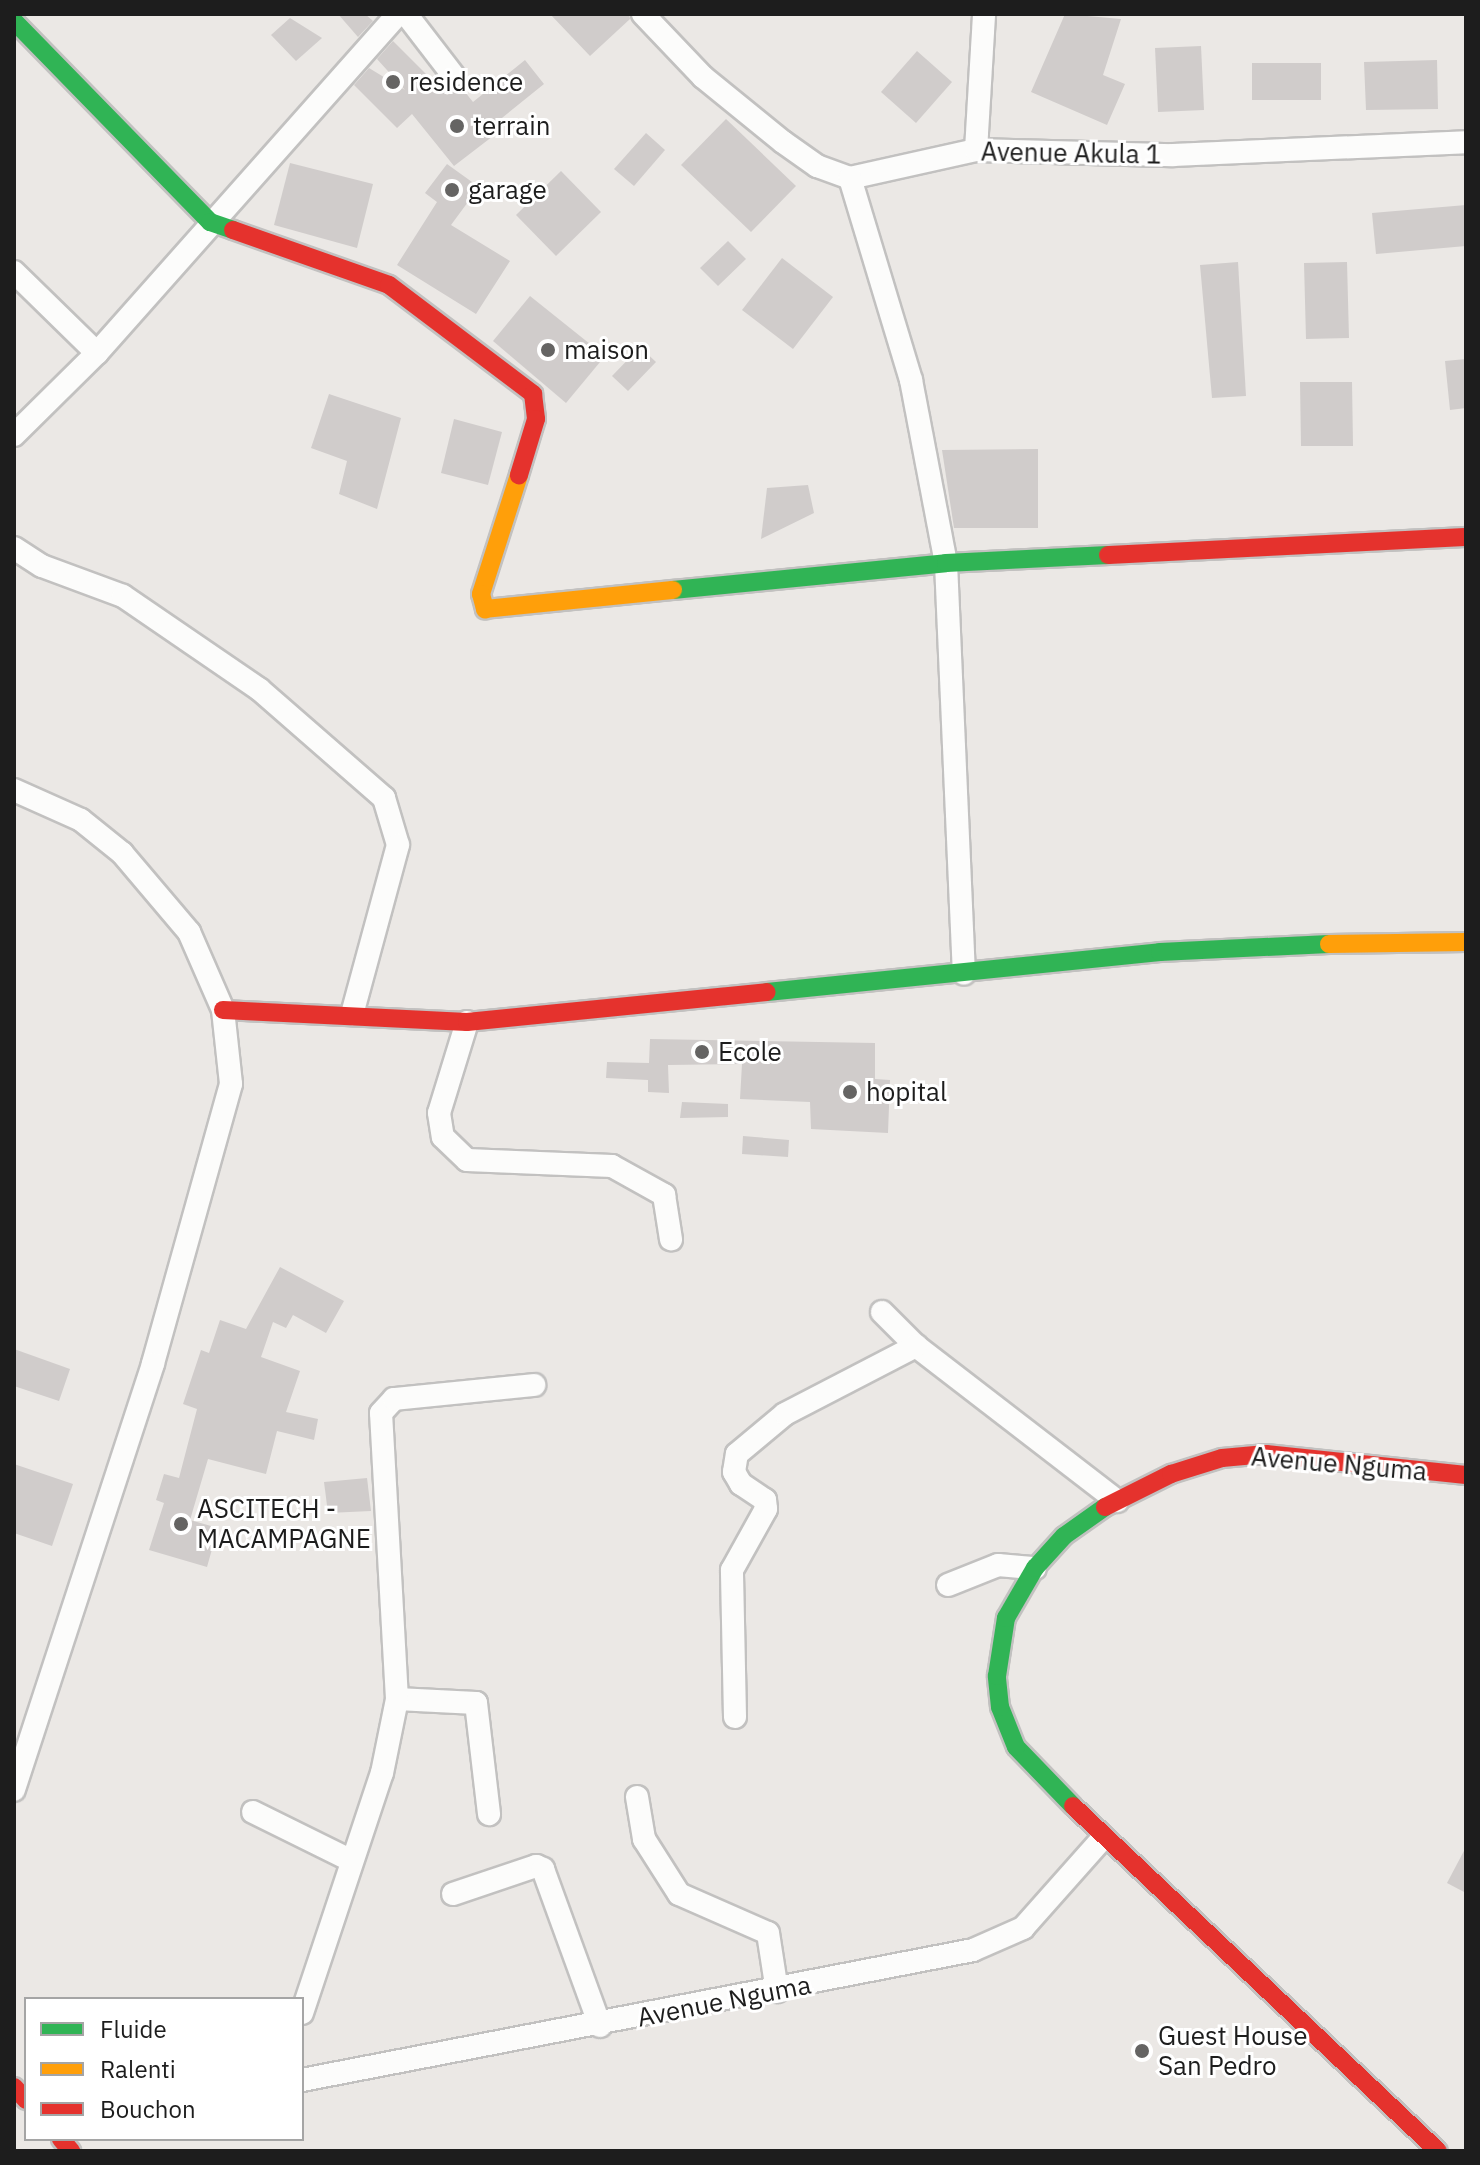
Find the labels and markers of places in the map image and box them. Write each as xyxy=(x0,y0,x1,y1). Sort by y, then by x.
place label: residence xyxy=(409,66,523,98)
marker: residence xyxy=(384,73,402,91)
place label: terrain xyxy=(473,110,550,142)
marker: terrain xyxy=(448,117,466,135)
place label: garage xyxy=(468,174,547,206)
marker: garage xyxy=(443,181,461,199)
place label: maison xyxy=(564,334,649,366)
marker: maison xyxy=(539,341,557,359)
place label: Ecole xyxy=(718,1036,782,1068)
marker: Ecole xyxy=(693,1043,711,1061)
place label: hopital xyxy=(866,1076,947,1108)
marker: hopital xyxy=(841,1083,859,1101)
place label: ASCITECH - MACAMPAGNE xyxy=(197,1493,371,1554)
marker: ASCITECH - MACAMPAGNE xyxy=(172,1515,190,1533)
place label: Guest House San Pedro xyxy=(1158,2020,1307,2082)
marker: Guest House San Pedro xyxy=(1133,2042,1151,2060)

